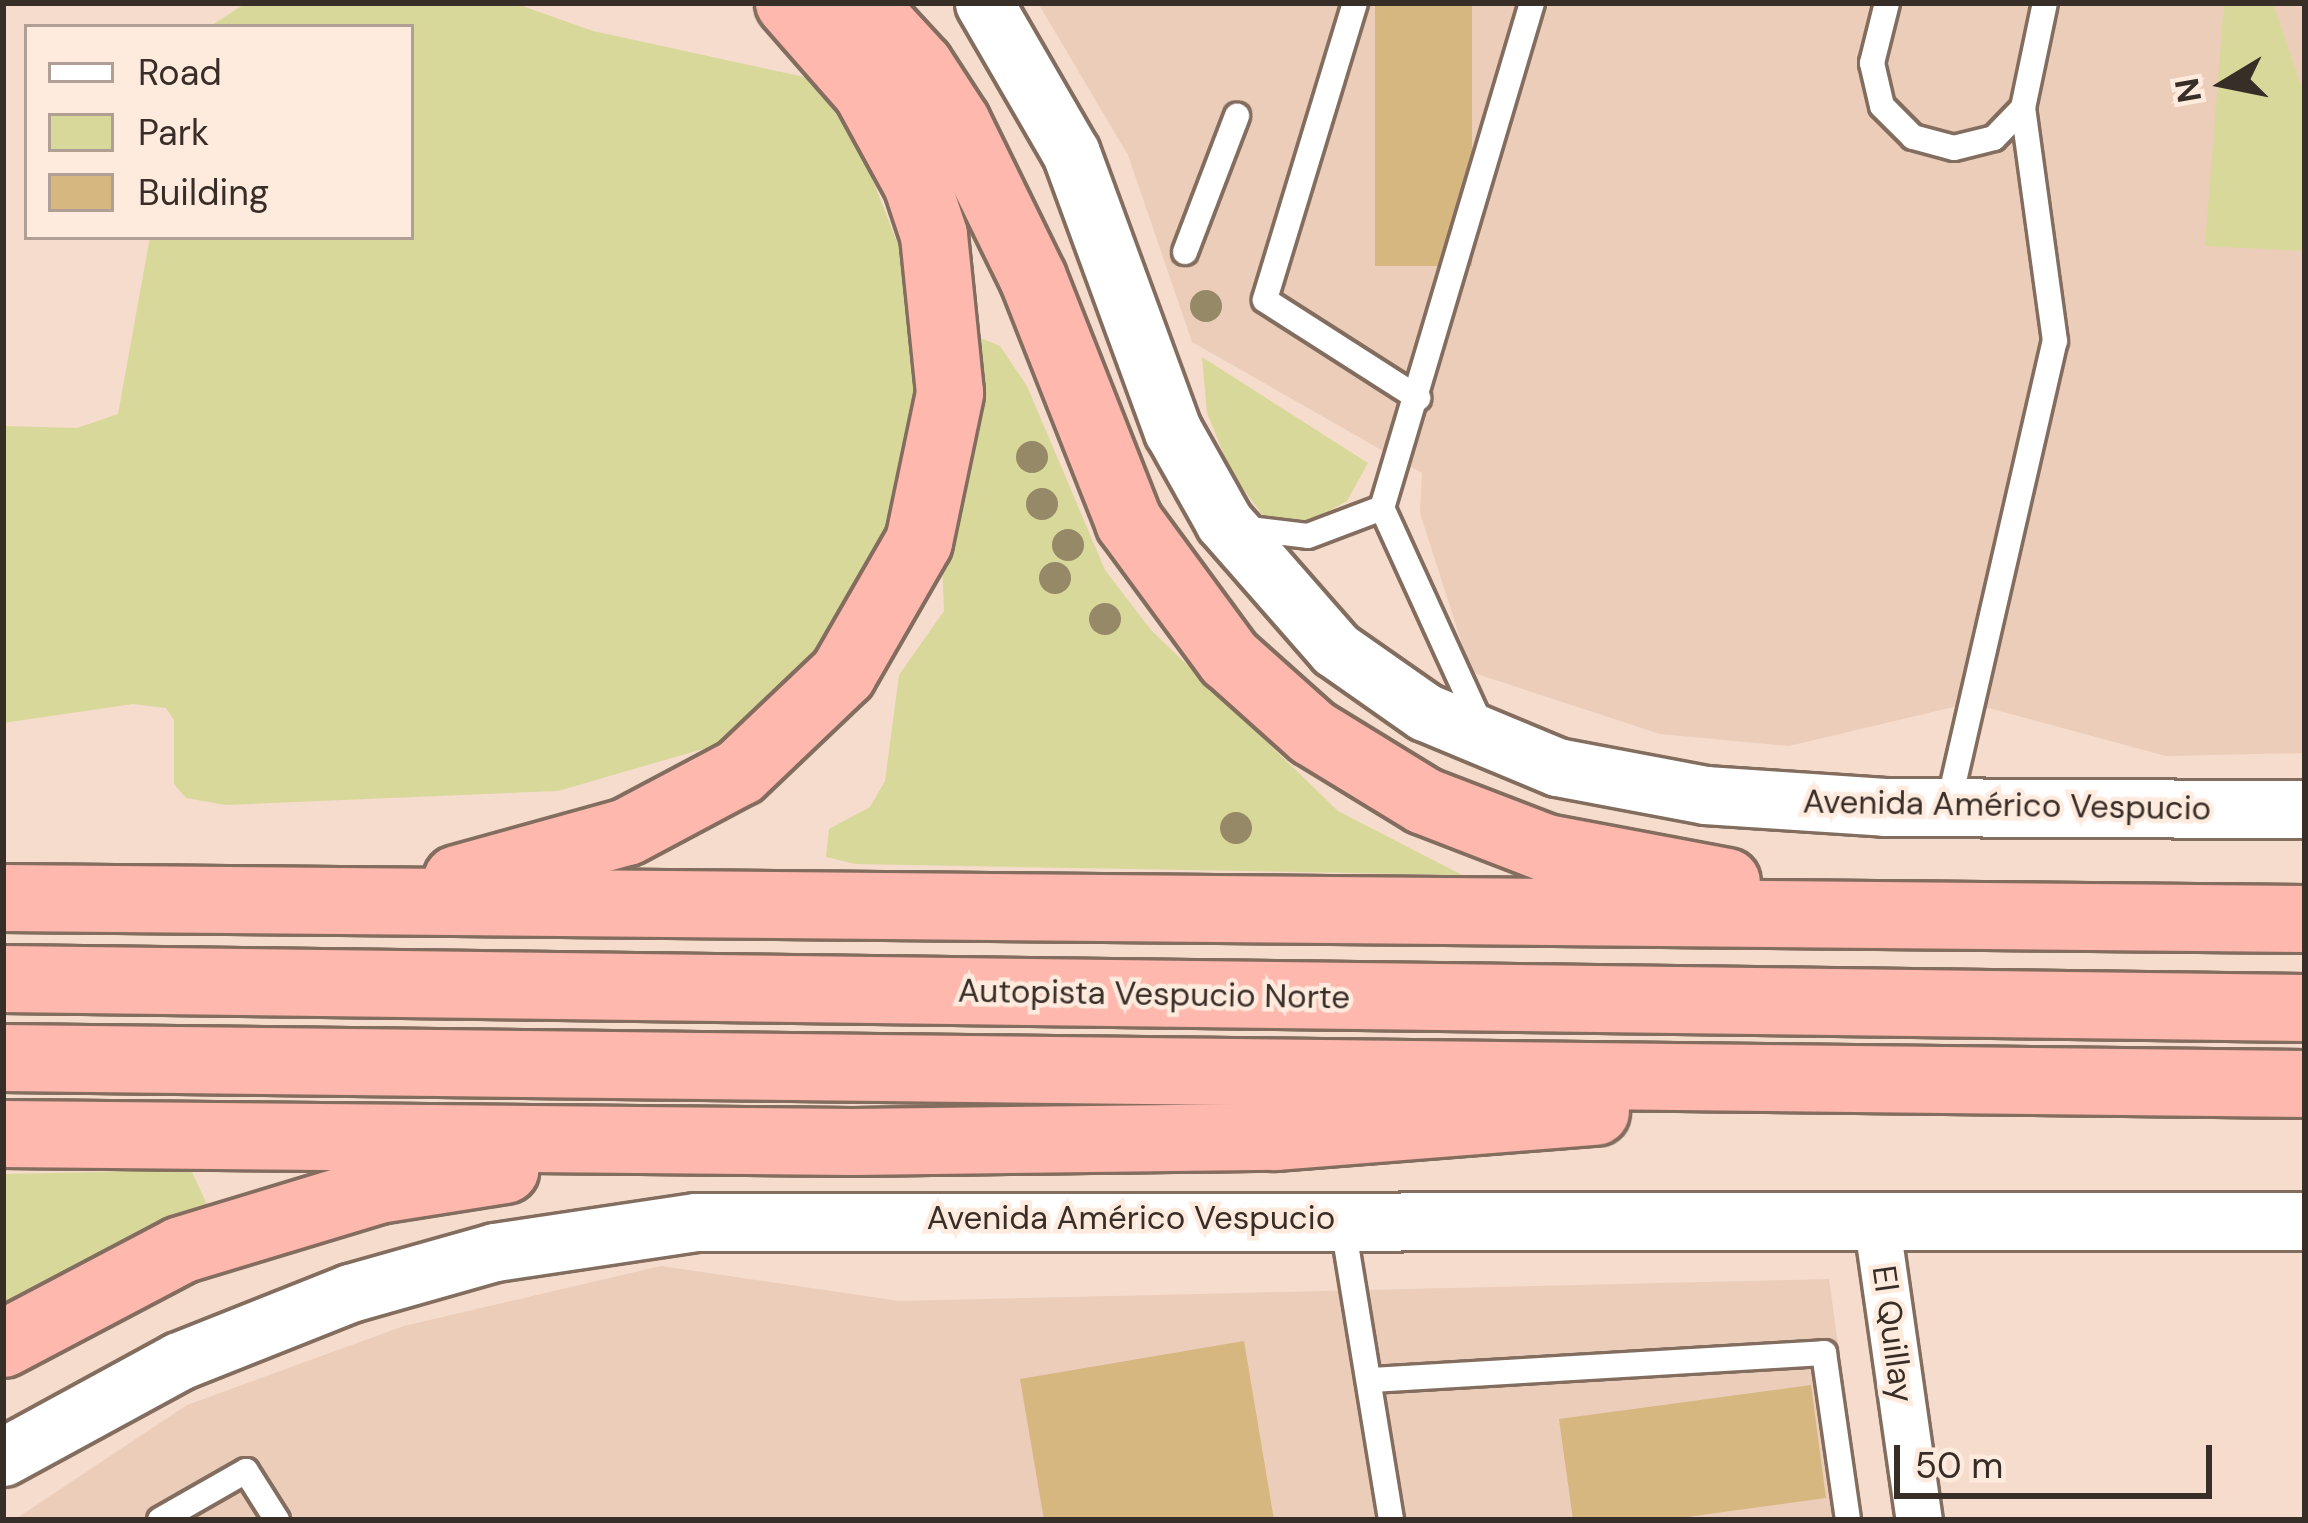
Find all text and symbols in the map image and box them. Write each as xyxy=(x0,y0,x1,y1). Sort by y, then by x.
legend xyxy=(24,24,414,240)
north arrow xyxy=(2164,24,2284,144)
text: Road xyxy=(138,49,222,96)
text: N xyxy=(2165,75,2211,106)
text: Park xyxy=(138,109,209,156)
text: Building xyxy=(138,169,269,216)
street label: Avenida Américo Vespucio xyxy=(1802,782,2212,828)
street label: Autopista Vespucio Norte xyxy=(958,971,1350,1017)
street label: Avenida Américo Vespucio xyxy=(927,1198,1335,1238)
street label: El Quillay xyxy=(1864,1263,1922,1405)
scale bar xyxy=(1900,1421,2218,1495)
text: 50 m xyxy=(1915,1442,2003,1489)

